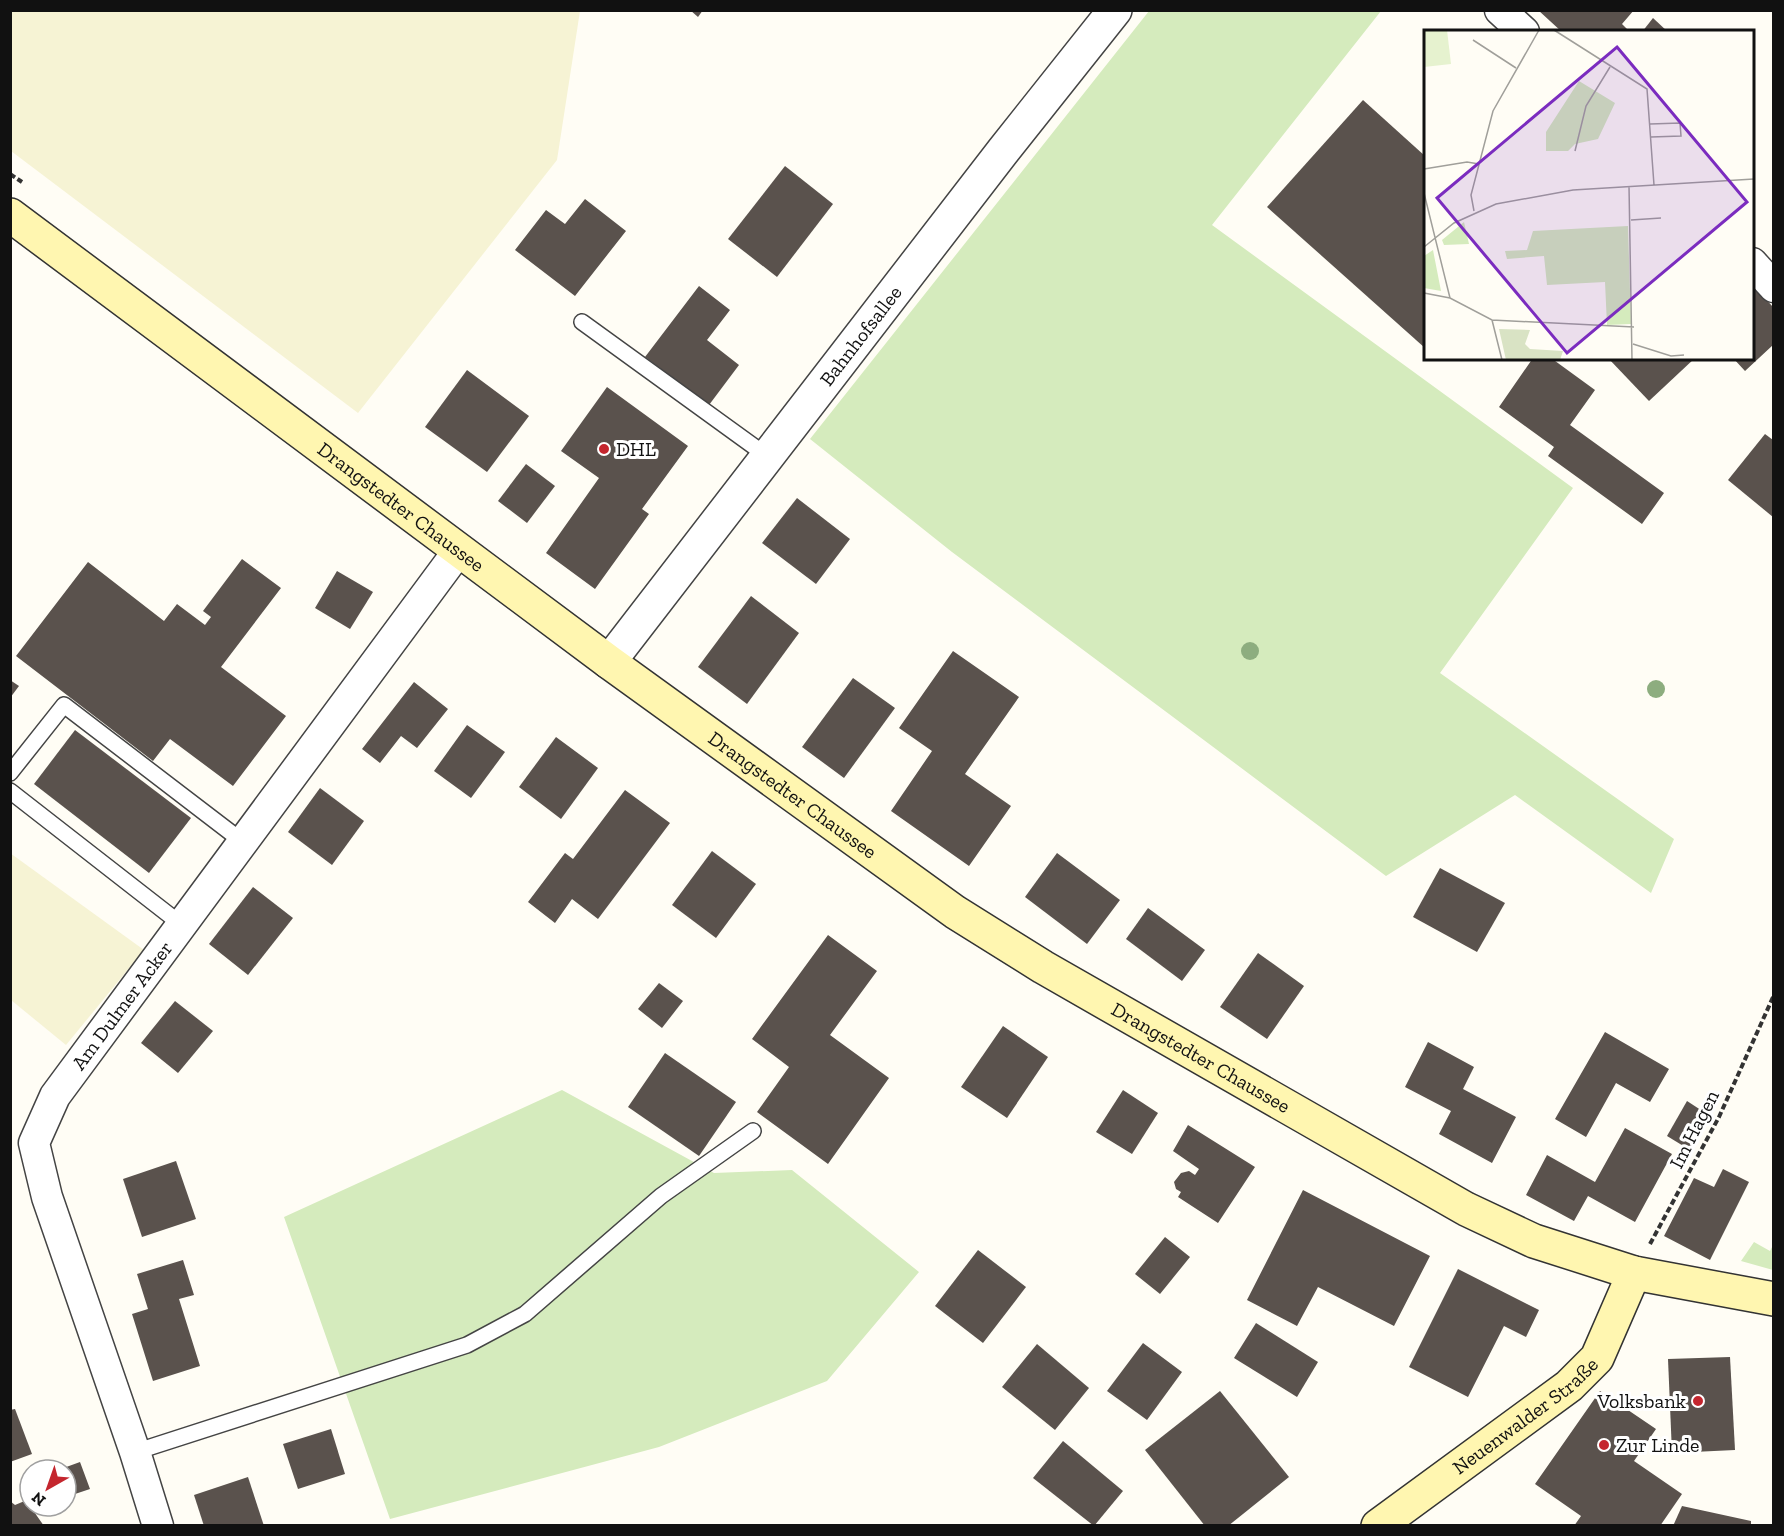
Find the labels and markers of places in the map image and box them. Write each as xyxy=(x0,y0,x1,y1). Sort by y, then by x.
place label: DHL xyxy=(616,437,656,461)
marker: DHL xyxy=(597,442,611,456)
place label: Volksbank xyxy=(1596,1389,1687,1413)
marker: Volksbank xyxy=(1691,1394,1705,1408)
place label: Zur Linde xyxy=(1616,1433,1700,1457)
marker: Zur Linde xyxy=(1597,1438,1611,1452)

